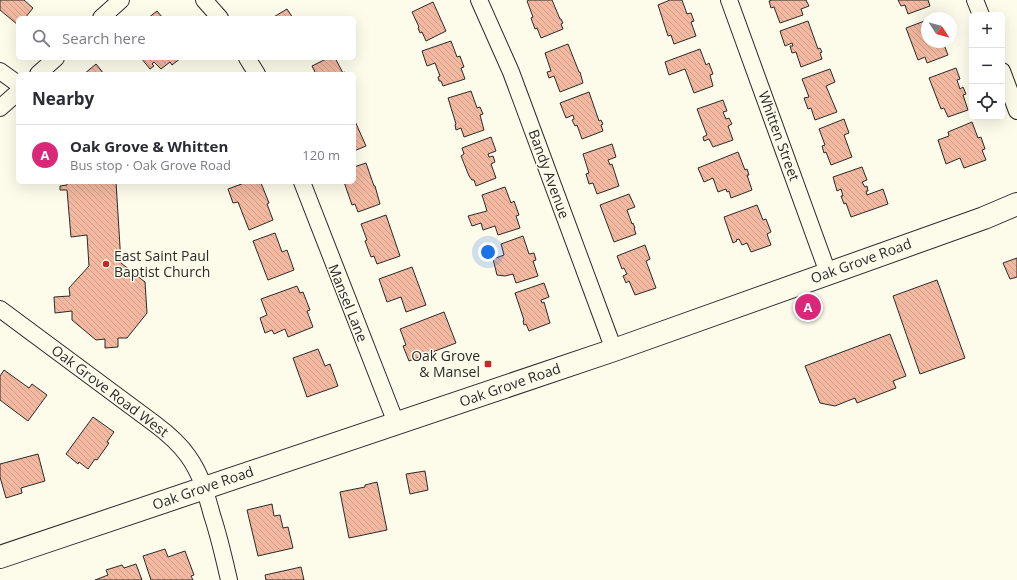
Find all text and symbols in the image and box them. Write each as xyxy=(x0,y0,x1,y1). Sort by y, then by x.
north arrow xyxy=(921,12,957,48)
map controls xyxy=(969,12,1005,120)
button: + xyxy=(969,12,1005,48)
search box xyxy=(16,16,356,60)
icon: search xyxy=(30,27,52,49)
text: Search here xyxy=(62,28,146,48)
button: − xyxy=(969,48,1005,84)
button: locate xyxy=(969,84,1005,120)
text: Nearby xyxy=(32,87,94,110)
street label: Whitten Street xyxy=(754,88,805,183)
street label: Bandy Avenue xyxy=(525,127,574,221)
text: Oak Grove & Whitten xyxy=(70,136,228,156)
text: A xyxy=(41,146,49,164)
text: 120 m xyxy=(302,146,340,164)
text: Bus stop · Oak Grove Road xyxy=(70,156,231,174)
street label: Oak Grove Road xyxy=(808,233,914,288)
your location xyxy=(478,242,498,262)
place label: East Saint Paul Baptist Church xyxy=(114,246,210,281)
marker: East Saint Paul Baptist Church xyxy=(101,259,111,269)
street label: Mansel Lane xyxy=(324,261,373,345)
pin: A xyxy=(795,292,821,322)
street label: Oak Grove Road West xyxy=(48,340,173,441)
place label: Oak Grove & Mansel xyxy=(411,346,480,381)
street label: Oak Grove Road xyxy=(457,358,563,411)
marker: Oak Grove & Mansel xyxy=(483,359,493,369)
street label: Oak Grove Road xyxy=(150,461,256,514)

